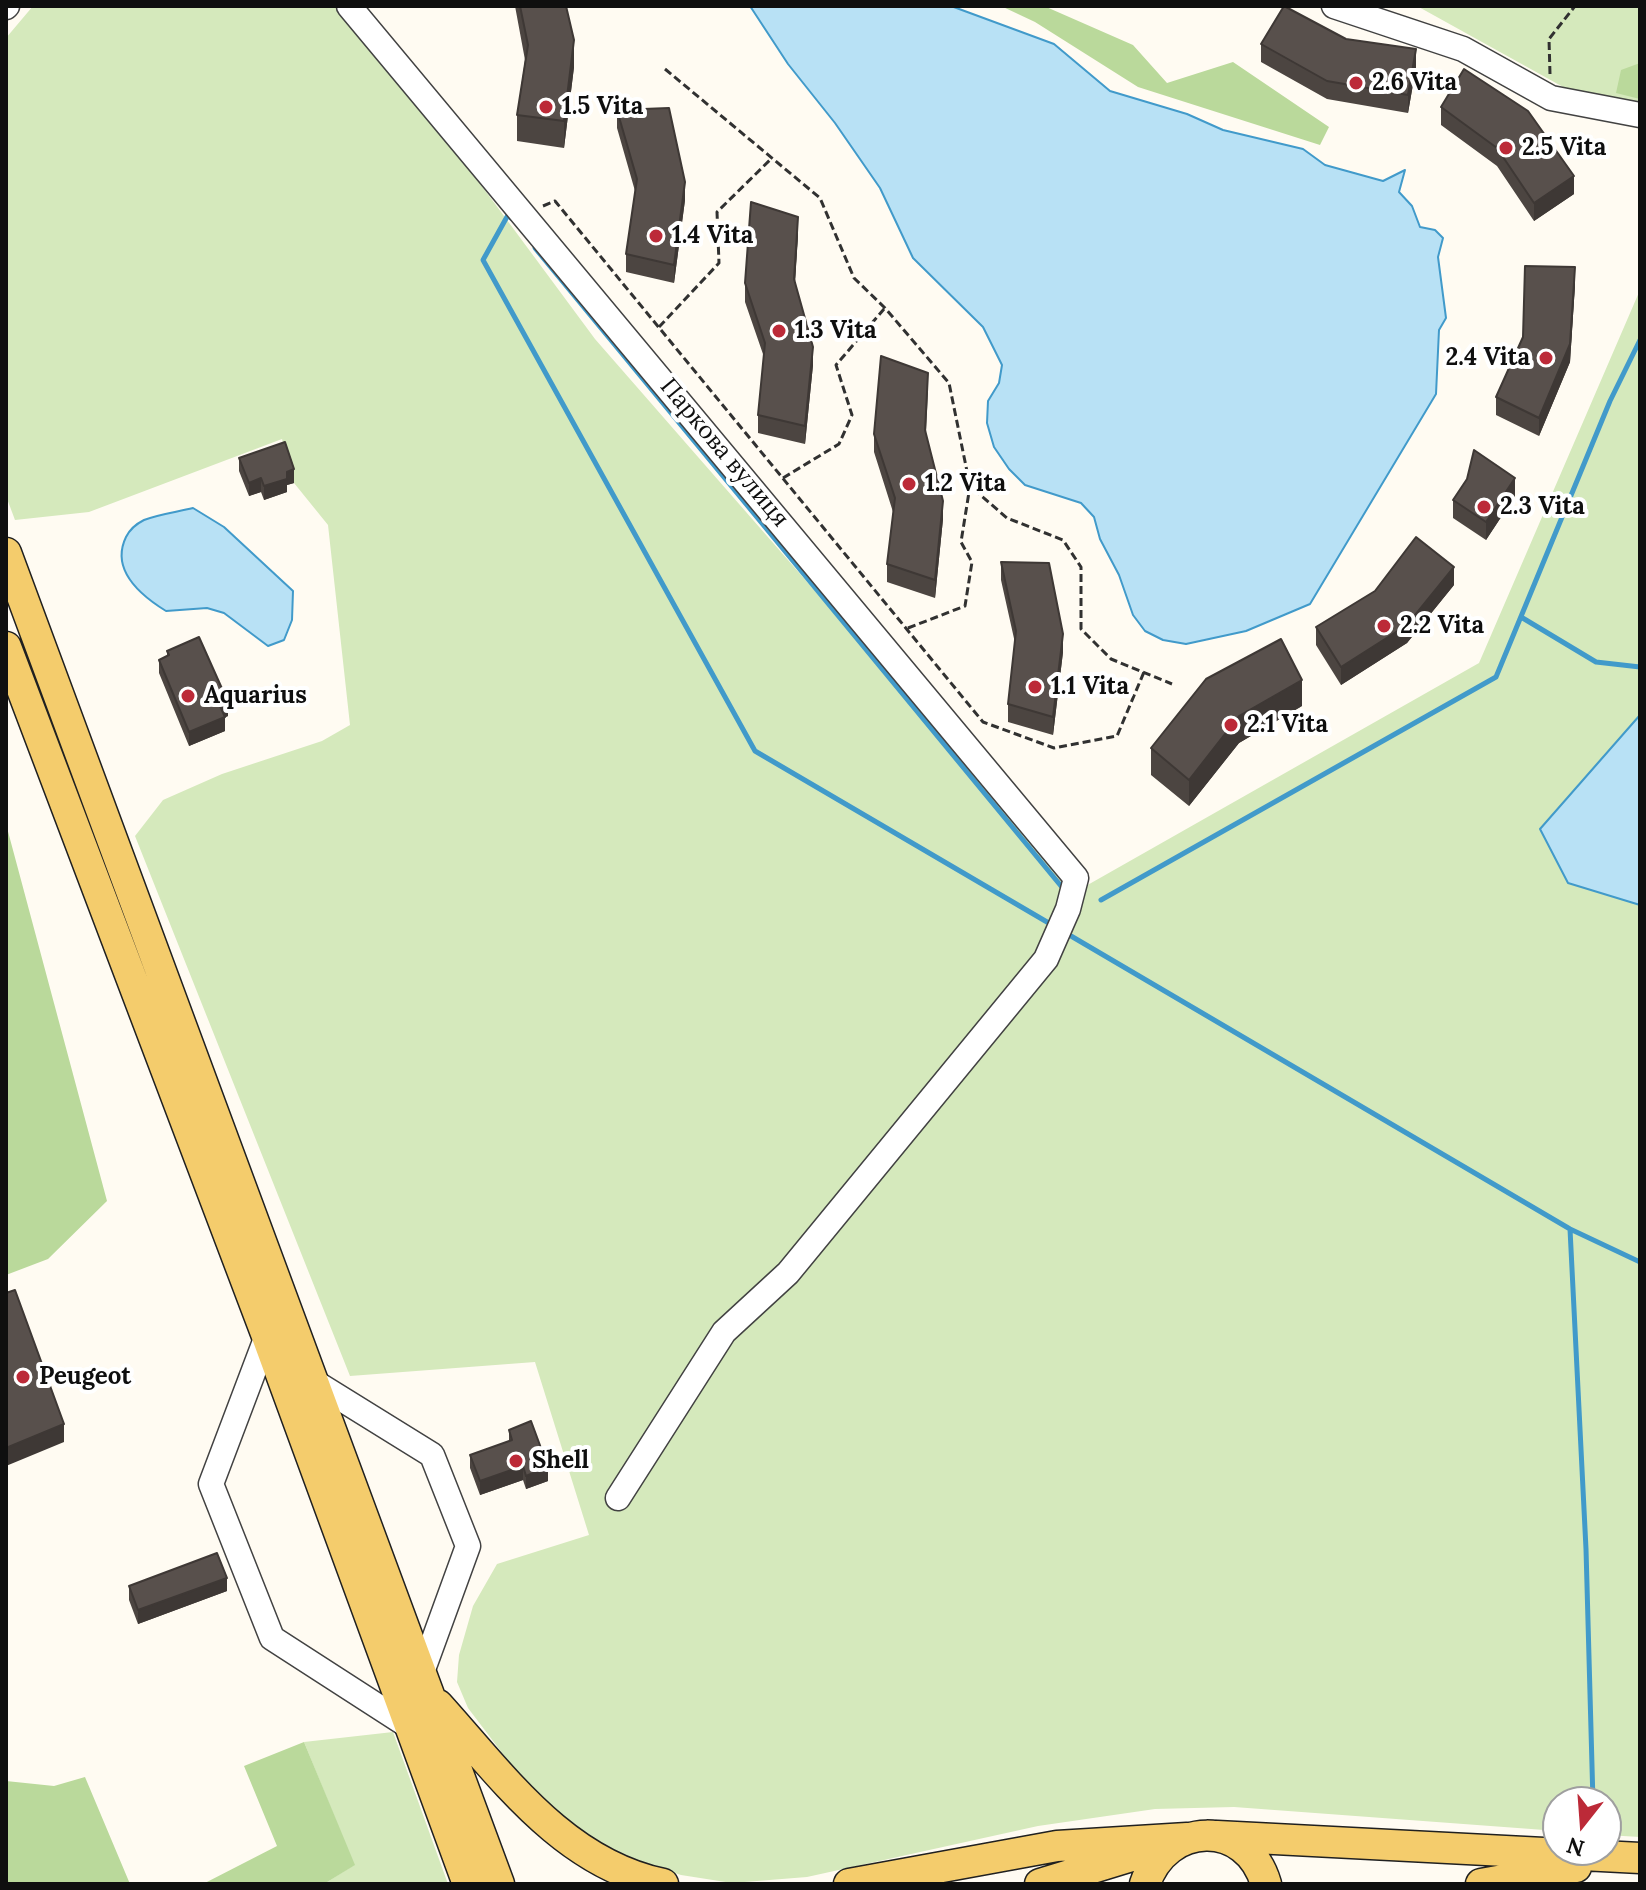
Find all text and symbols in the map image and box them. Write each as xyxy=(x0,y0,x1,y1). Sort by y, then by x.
place label: 2.6 Vita xyxy=(1372,69,1457,97)
marker: 2.6 Vita xyxy=(1347,74,1365,92)
place label: 1.5 Vita xyxy=(562,93,643,121)
marker: 1.5 Vita xyxy=(537,98,555,116)
place label: 2.5 Vita xyxy=(1522,134,1606,162)
marker: 2.5 Vita xyxy=(1497,139,1515,157)
place label: 1.4 Vita xyxy=(672,222,753,250)
marker: 1.4 Vita xyxy=(647,227,665,245)
place label: 1.3 Vita xyxy=(795,317,877,345)
marker: 1.3 Vita xyxy=(770,322,788,340)
place label: 2.4 Vita xyxy=(1446,344,1530,372)
marker: 2.4 Vita xyxy=(1537,349,1555,367)
street label: Паркова вулиця xyxy=(654,373,794,533)
place label: 1.2 Vita xyxy=(925,470,1006,498)
marker: 1.2 Vita xyxy=(900,475,918,493)
place label: 2.3 Vita xyxy=(1500,493,1585,521)
marker: 2.3 Vita xyxy=(1475,498,1493,516)
place label: 2.2 Vita xyxy=(1400,612,1484,640)
marker: 2.2 Vita xyxy=(1375,617,1393,635)
place label: 1.1 Vita xyxy=(1051,673,1129,701)
marker: 1.1 Vita xyxy=(1026,678,1044,696)
place label: Aquarius xyxy=(204,682,307,710)
marker: Aquarius xyxy=(179,687,197,705)
place label: 2.1 Vita xyxy=(1247,711,1328,739)
marker: 2.1 Vita xyxy=(1222,716,1240,734)
place label: Peugeot xyxy=(39,1363,131,1391)
marker: Peugeot xyxy=(14,1368,32,1386)
place label: Shell xyxy=(532,1447,589,1475)
marker: Shell xyxy=(507,1452,525,1470)
north arrow xyxy=(1542,1786,1622,1866)
text: N xyxy=(1563,1831,1588,1863)

